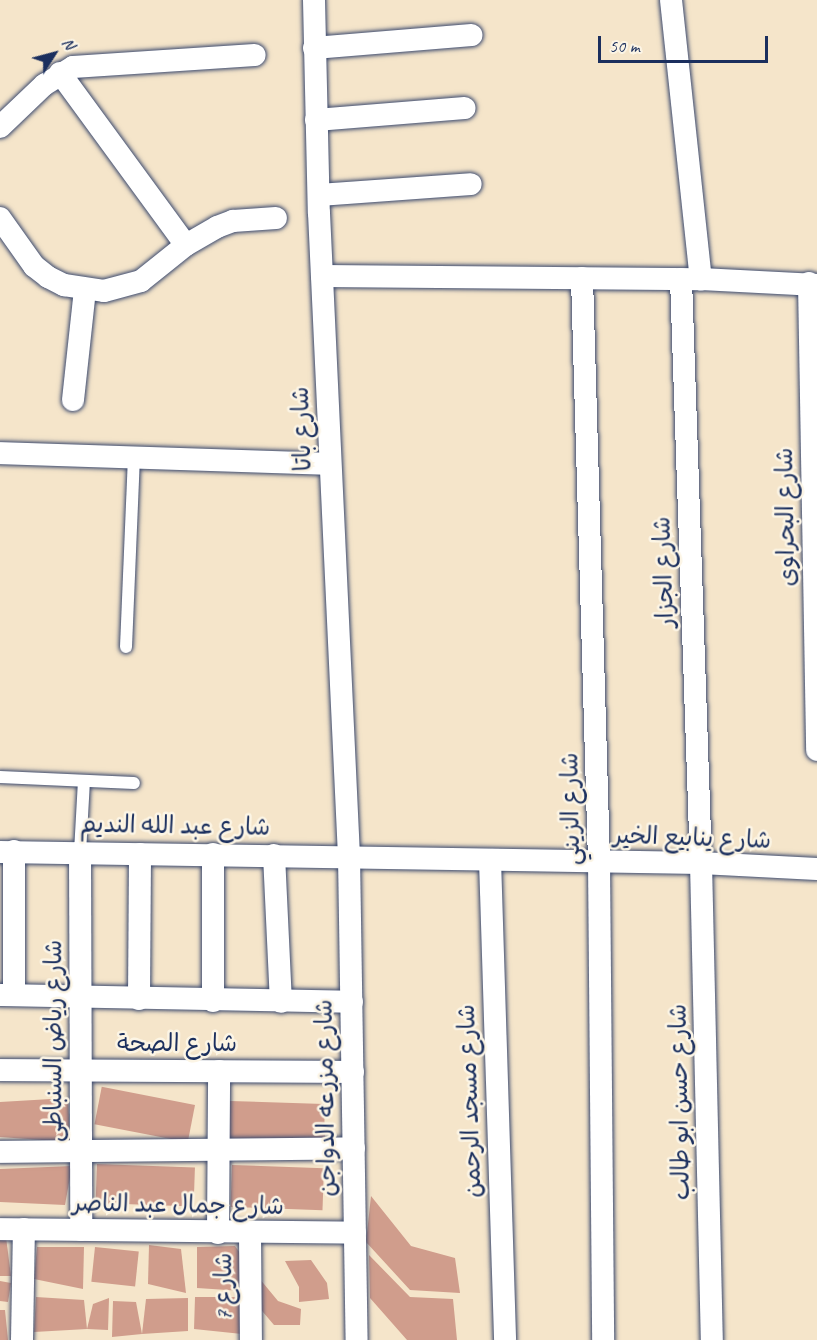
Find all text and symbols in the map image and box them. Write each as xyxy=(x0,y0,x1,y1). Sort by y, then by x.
north arrow xyxy=(24,24,84,84)
scale bar xyxy=(601,24,770,62)
text: N xyxy=(58,34,80,53)
text: 50 m xyxy=(609,35,640,57)
street label: شارع باتا xyxy=(286,386,318,472)
street label: شارع البحراوى xyxy=(770,447,802,587)
street label: شارع الجزار xyxy=(648,516,680,628)
street label: شارع الزيني xyxy=(556,752,586,866)
street label: شارع عبد الله النديم xyxy=(80,810,270,842)
street label: شارع ينابيع الخير xyxy=(613,821,771,855)
street label: شارع رياض السنباطى xyxy=(40,940,68,1142)
street label: شارع مزرعه الدواجن xyxy=(310,999,342,1197)
street label: شارع مسجد الرحمن xyxy=(452,1004,488,1198)
street label: شارع حسن ابو طالب xyxy=(664,1004,696,1200)
street label: شارع الصحة xyxy=(117,1030,237,1058)
street label: شارع جمال عبد الناصر xyxy=(72,1189,284,1221)
street label: شارع 7 xyxy=(210,1253,238,1321)

